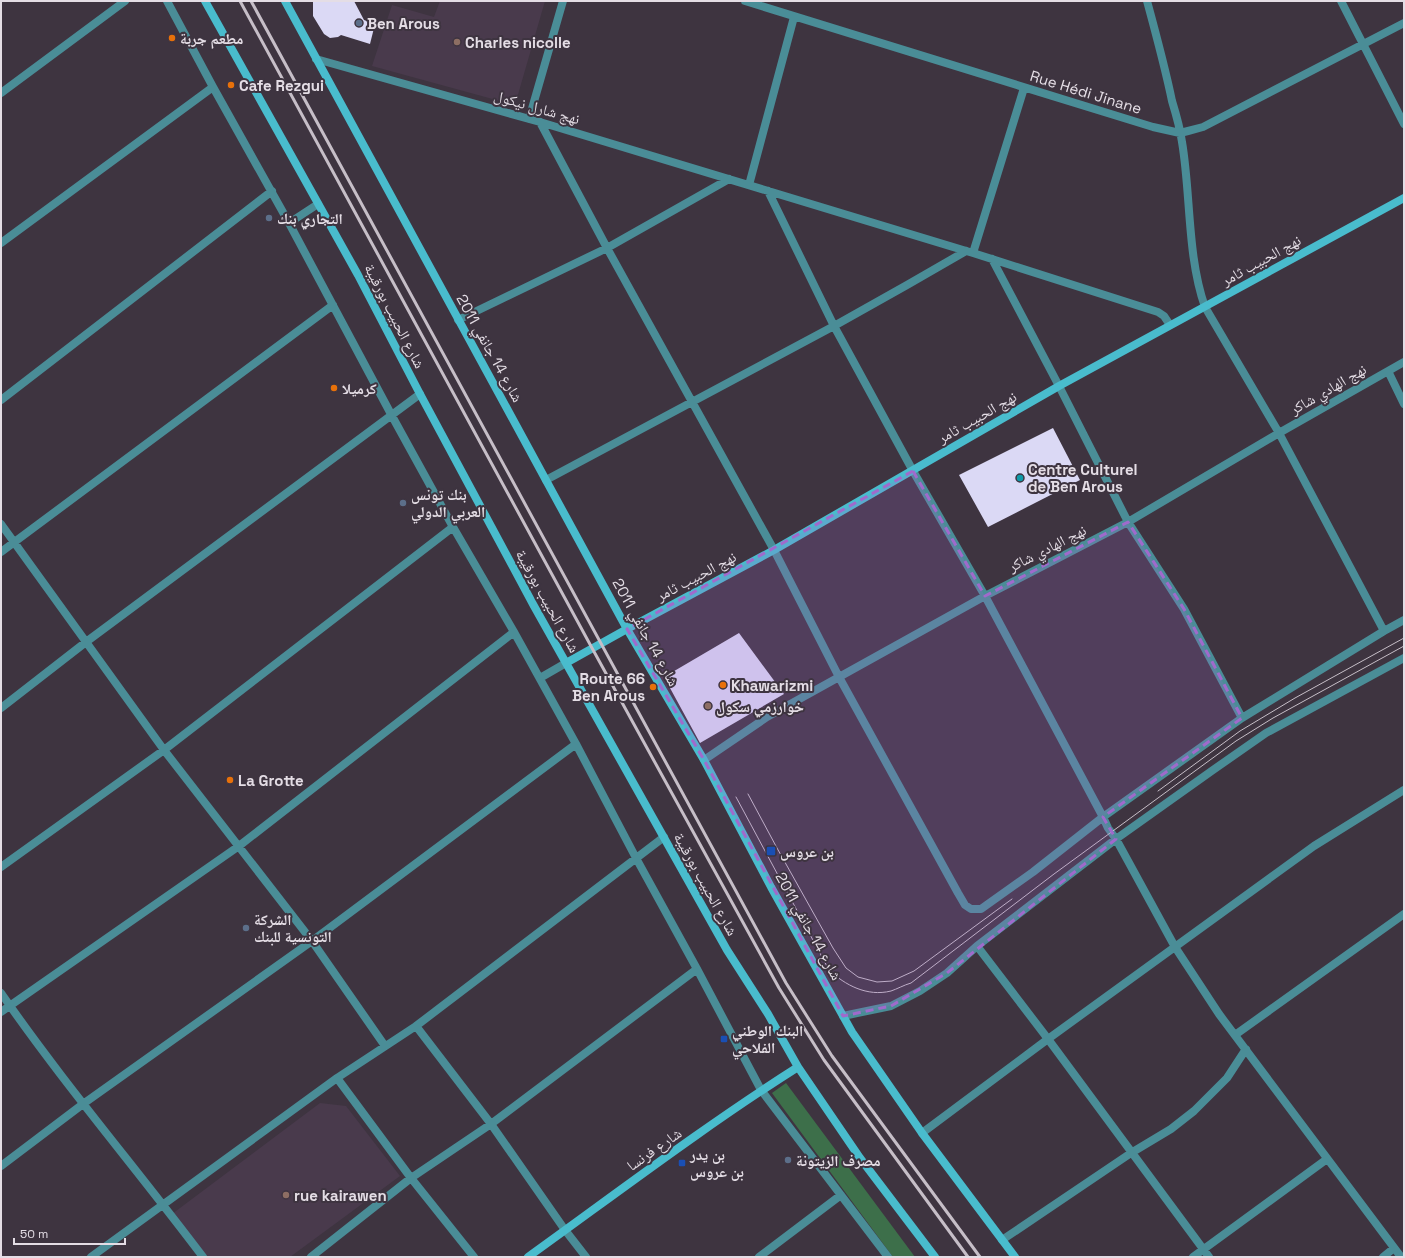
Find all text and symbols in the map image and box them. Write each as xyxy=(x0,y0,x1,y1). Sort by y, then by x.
place label: Ben Arous xyxy=(367,14,440,33)
marker: Ben Arous xyxy=(354,18,364,28)
place label: مطعم جربة xyxy=(180,29,243,49)
marker: مطعم جربة xyxy=(167,33,177,43)
place label: Charles nicolle xyxy=(465,33,571,52)
marker: Charles nicolle xyxy=(452,37,462,47)
street label: Rue Hédi Jinane xyxy=(1028,66,1144,118)
place label: Cafe Rezgui xyxy=(239,76,324,95)
marker: Cafe Rezgui xyxy=(226,80,236,90)
street label: نهج شارل نيكول xyxy=(492,86,582,129)
place label: التجاري بنك xyxy=(277,209,343,230)
marker: التجاري بنك xyxy=(264,213,274,223)
street label: نهج الحبيب ثامر xyxy=(1217,230,1305,291)
street label: شارع الحبيب بورقيبة xyxy=(360,261,430,372)
street label: شارع 14 جانفي 2011 xyxy=(450,291,528,407)
street label: نهج الهادي شاكر xyxy=(1285,359,1371,421)
place label: كرميلا xyxy=(342,379,377,398)
marker: كرميلا xyxy=(329,383,339,393)
street label: نهج الحبيب ثامر xyxy=(933,387,1020,449)
place label: Centre Culturel de Ben Arous xyxy=(1028,460,1138,496)
marker: Centre Culturel de Ben Arous xyxy=(1015,473,1025,483)
place label: بنك تونس العربي الدولي xyxy=(411,485,485,523)
marker: بنك تونس العربي الدولي xyxy=(398,498,408,508)
street label: نهج الهادي شاكر xyxy=(1004,520,1091,579)
street label: شارع الحبيب بورقيبة xyxy=(511,546,584,656)
street label: نهج الحبيب ثامر xyxy=(652,547,740,606)
street label: شارع 14 جانفي 2011 xyxy=(606,575,684,691)
place label: Route 66 Ben Arous xyxy=(572,669,645,705)
place label: Khawarizmi xyxy=(731,676,813,695)
marker: Khawarizmi xyxy=(718,680,728,690)
marker: Route 66 Ben Arous xyxy=(648,682,658,692)
place label: خوارزمي سكول xyxy=(716,697,804,718)
marker: خوارزمي سكول xyxy=(703,701,713,711)
place label: La Grotte xyxy=(238,771,304,790)
marker: La Grotte xyxy=(225,775,235,785)
street label: شارع الحبيب بورقيبة xyxy=(669,829,742,939)
place label: بن عروس xyxy=(780,842,834,861)
marker: بن عروس xyxy=(765,845,777,857)
street label: شارع 14 جانفي 2011 xyxy=(769,869,847,985)
place label: الشركة التونسية للبنك xyxy=(254,910,332,946)
marker: الشركة التونسية للبنك xyxy=(241,923,251,933)
place label: البنك الوطني الفلاحي xyxy=(732,1021,803,1059)
marker: البنك الوطني الفلاحي xyxy=(719,1034,729,1044)
street label: شارع فرنسا xyxy=(623,1123,686,1176)
place label: بن يدر بن عروس xyxy=(689,1145,744,1181)
place label: مصرف الزيتونة xyxy=(796,1151,881,1170)
marker: مصرف الزيتونة xyxy=(783,1155,793,1165)
marker: بن يدر بن عروس xyxy=(677,1158,687,1168)
place label: rue kairawen xyxy=(294,1186,387,1205)
marker: rue kairawen xyxy=(281,1190,291,1200)
scale bar xyxy=(14,1220,125,1246)
text: 50 m xyxy=(20,1226,48,1242)

